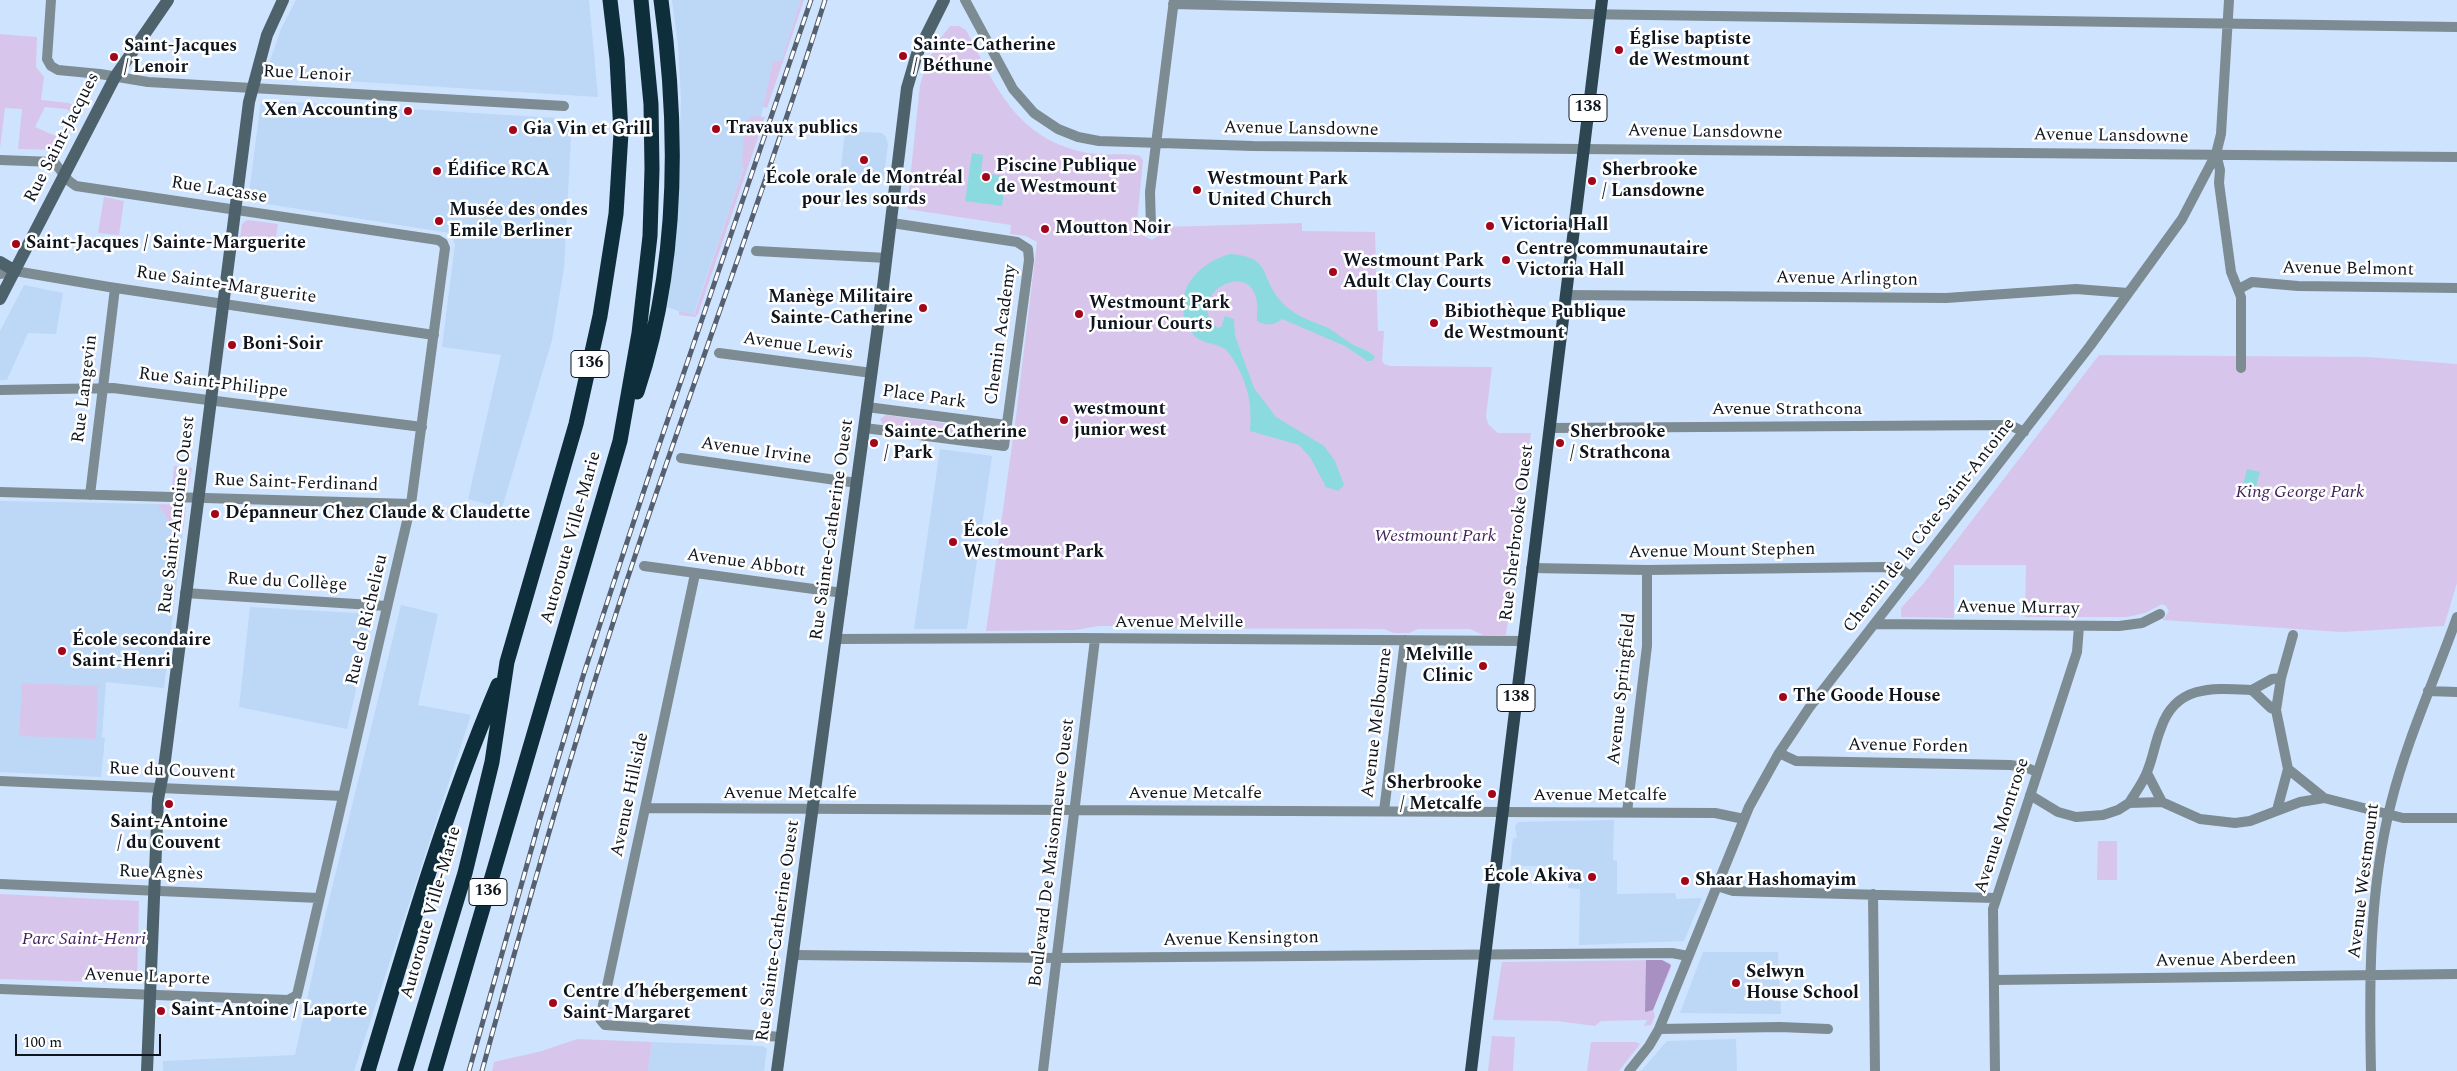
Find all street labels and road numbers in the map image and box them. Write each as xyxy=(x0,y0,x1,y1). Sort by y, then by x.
street label: Rue Lenoir xyxy=(262,62,352,88)
street label: Rue Saint-Jacques xyxy=(21,69,105,207)
road number: 138 xyxy=(1569,95,1607,122)
street label: Avenue Lansdowne xyxy=(1223,118,1379,142)
street label: Avenue Lansdowne xyxy=(1627,121,1783,145)
street label: Avenue Lansdowne xyxy=(2033,125,2189,149)
street label: Rue Lacasse xyxy=(169,173,269,209)
street label: Avenue Belmont xyxy=(2282,258,2414,282)
street label: Rue Sainte-Marguerite xyxy=(134,263,318,309)
street label: Chemin Academy xyxy=(981,263,1023,407)
street label: Avenue Arlington xyxy=(1776,268,1918,292)
street label: Avenue Lewis xyxy=(742,329,854,365)
street label: Rue Langevin xyxy=(69,334,103,444)
road number: 136 xyxy=(571,350,609,378)
street label: Rue Saint-Philippe xyxy=(137,364,289,404)
street label: Place Park xyxy=(881,381,967,415)
street label: Avenue Strathcona xyxy=(1712,399,1862,421)
street label: Chemin de la Côte-Saint-Antoine xyxy=(1839,414,2021,638)
street label: Rue Saint-Antoine Ouest xyxy=(155,415,201,615)
street label: Rue Sainte-Catherine Ouest xyxy=(807,418,859,642)
street label: Avenue Irvine xyxy=(699,434,813,470)
street label: Rue Sherbrooke Ouest xyxy=(1496,443,1540,623)
street label: Autoroute Ville-Marie xyxy=(537,449,607,627)
street label: Rue Saint-Ferdinand xyxy=(213,470,379,498)
street label: Avenue Mount Stephen xyxy=(1628,540,1816,564)
street label: Avenue Abbott xyxy=(685,545,807,583)
street label: Rue de Richelieu xyxy=(342,553,394,687)
street label: Rue du Collège xyxy=(226,569,348,597)
street label: Avenue Murray xyxy=(1956,597,2080,621)
street label: Avenue Melville xyxy=(1115,612,1243,634)
street label: Avenue Springfield xyxy=(1604,612,1642,766)
street label: Avenue Melbourne xyxy=(1358,646,1398,800)
road number: 138 xyxy=(1497,684,1535,711)
street label: Boulevard De Maisonneuve Ouest xyxy=(1026,718,1080,988)
street label: Avenue Hillside xyxy=(607,731,655,859)
street label: Avenue Forden xyxy=(1848,735,1968,759)
street label: Avenue Montrose xyxy=(1971,755,2035,897)
street label: Rue du Couvent xyxy=(108,759,236,785)
street label: Avenue Metcalfe xyxy=(723,783,857,805)
street label: Avenue Metcalfe xyxy=(1128,783,1262,805)
street label: Avenue Metcalfe xyxy=(1533,785,1667,807)
street label: Avenue Westmount xyxy=(2345,802,2385,960)
street label: Rue Sainte-Catherine Ouest xyxy=(753,819,805,1043)
street label: Autoroute Ville-Marie xyxy=(397,824,467,1002)
street label: Rue Agnès xyxy=(118,862,204,886)
road number: 136 xyxy=(469,879,507,906)
street label: Avenue Kensington xyxy=(1163,928,1319,952)
street label: Avenue Aberdeen xyxy=(2155,949,2297,973)
street label: Avenue Laporte xyxy=(83,965,211,991)

